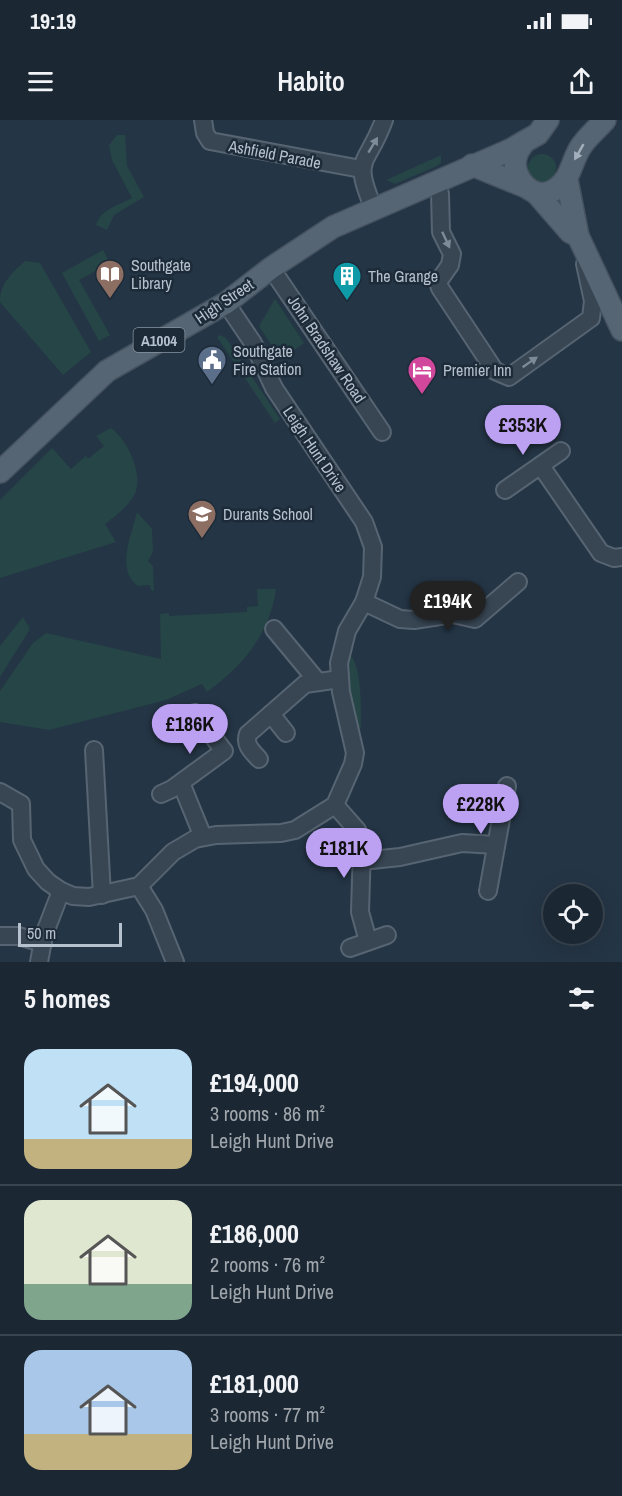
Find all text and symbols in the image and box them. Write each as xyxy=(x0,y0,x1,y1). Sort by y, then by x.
text: 19:19 xyxy=(30,6,76,36)
text: Habito xyxy=(277,63,345,99)
icon: menu xyxy=(24,65,57,98)
icon: share xyxy=(565,65,598,98)
street label: Ashfield Parade xyxy=(226,134,323,174)
one-way arrow xyxy=(367,137,378,153)
one-way arrow xyxy=(574,144,584,161)
one-way arrow xyxy=(441,231,450,248)
place label: Southgate Library xyxy=(131,254,191,294)
library icon: Southgate Library xyxy=(94,258,126,300)
building icon: The Grange xyxy=(331,260,363,302)
place label: The Grange xyxy=(368,265,438,287)
street label: High Street xyxy=(190,273,258,329)
street label: John Bradshaw Road xyxy=(283,291,371,407)
road number: A1004 xyxy=(134,328,184,352)
place label: Southgate Fire Station xyxy=(233,340,302,380)
public building icon: Southgate Fire Station xyxy=(196,344,228,386)
hotel icon: Premier Inn xyxy=(406,354,438,396)
one-way arrow xyxy=(522,356,538,368)
place label: Premier Inn xyxy=(443,359,512,381)
street label: Leigh Hunt Drive xyxy=(278,402,352,496)
pin: £353K xyxy=(481,405,565,456)
text: £353K xyxy=(499,411,547,438)
school or university icon: Durants School xyxy=(186,498,218,540)
place label: Durants School xyxy=(223,503,313,525)
pin: £194K xyxy=(406,581,490,632)
text: £194K xyxy=(424,587,472,614)
pin: £186K xyxy=(148,704,232,755)
text: £186K xyxy=(166,710,214,737)
pin: £228K xyxy=(439,784,523,835)
text: £228K xyxy=(457,790,505,817)
pin: £181K xyxy=(302,828,386,879)
text: £181K xyxy=(320,834,368,861)
map controls xyxy=(543,884,603,944)
button: locate xyxy=(543,884,603,944)
scale bar xyxy=(18,920,122,948)
text: 50 m xyxy=(27,922,56,944)
text: 5 homes xyxy=(24,981,111,1016)
icon: filters xyxy=(565,982,598,1015)
text: £194,000 xyxy=(210,1065,299,1100)
icon: home xyxy=(72,1073,144,1145)
text: 3 rooms · 86 m² xyxy=(210,1100,325,1127)
text: Leigh Hunt Drive xyxy=(210,1127,334,1154)
text: £186,000 xyxy=(210,1216,299,1251)
icon: home xyxy=(72,1224,144,1296)
text: 2 rooms · 76 m² xyxy=(210,1251,325,1278)
text: Leigh Hunt Drive xyxy=(210,1278,334,1305)
text: £181,000 xyxy=(210,1366,299,1401)
icon: home xyxy=(72,1374,144,1446)
text: 3 rooms · 77 m² xyxy=(210,1401,325,1428)
text: Leigh Hunt Drive xyxy=(210,1428,334,1455)

